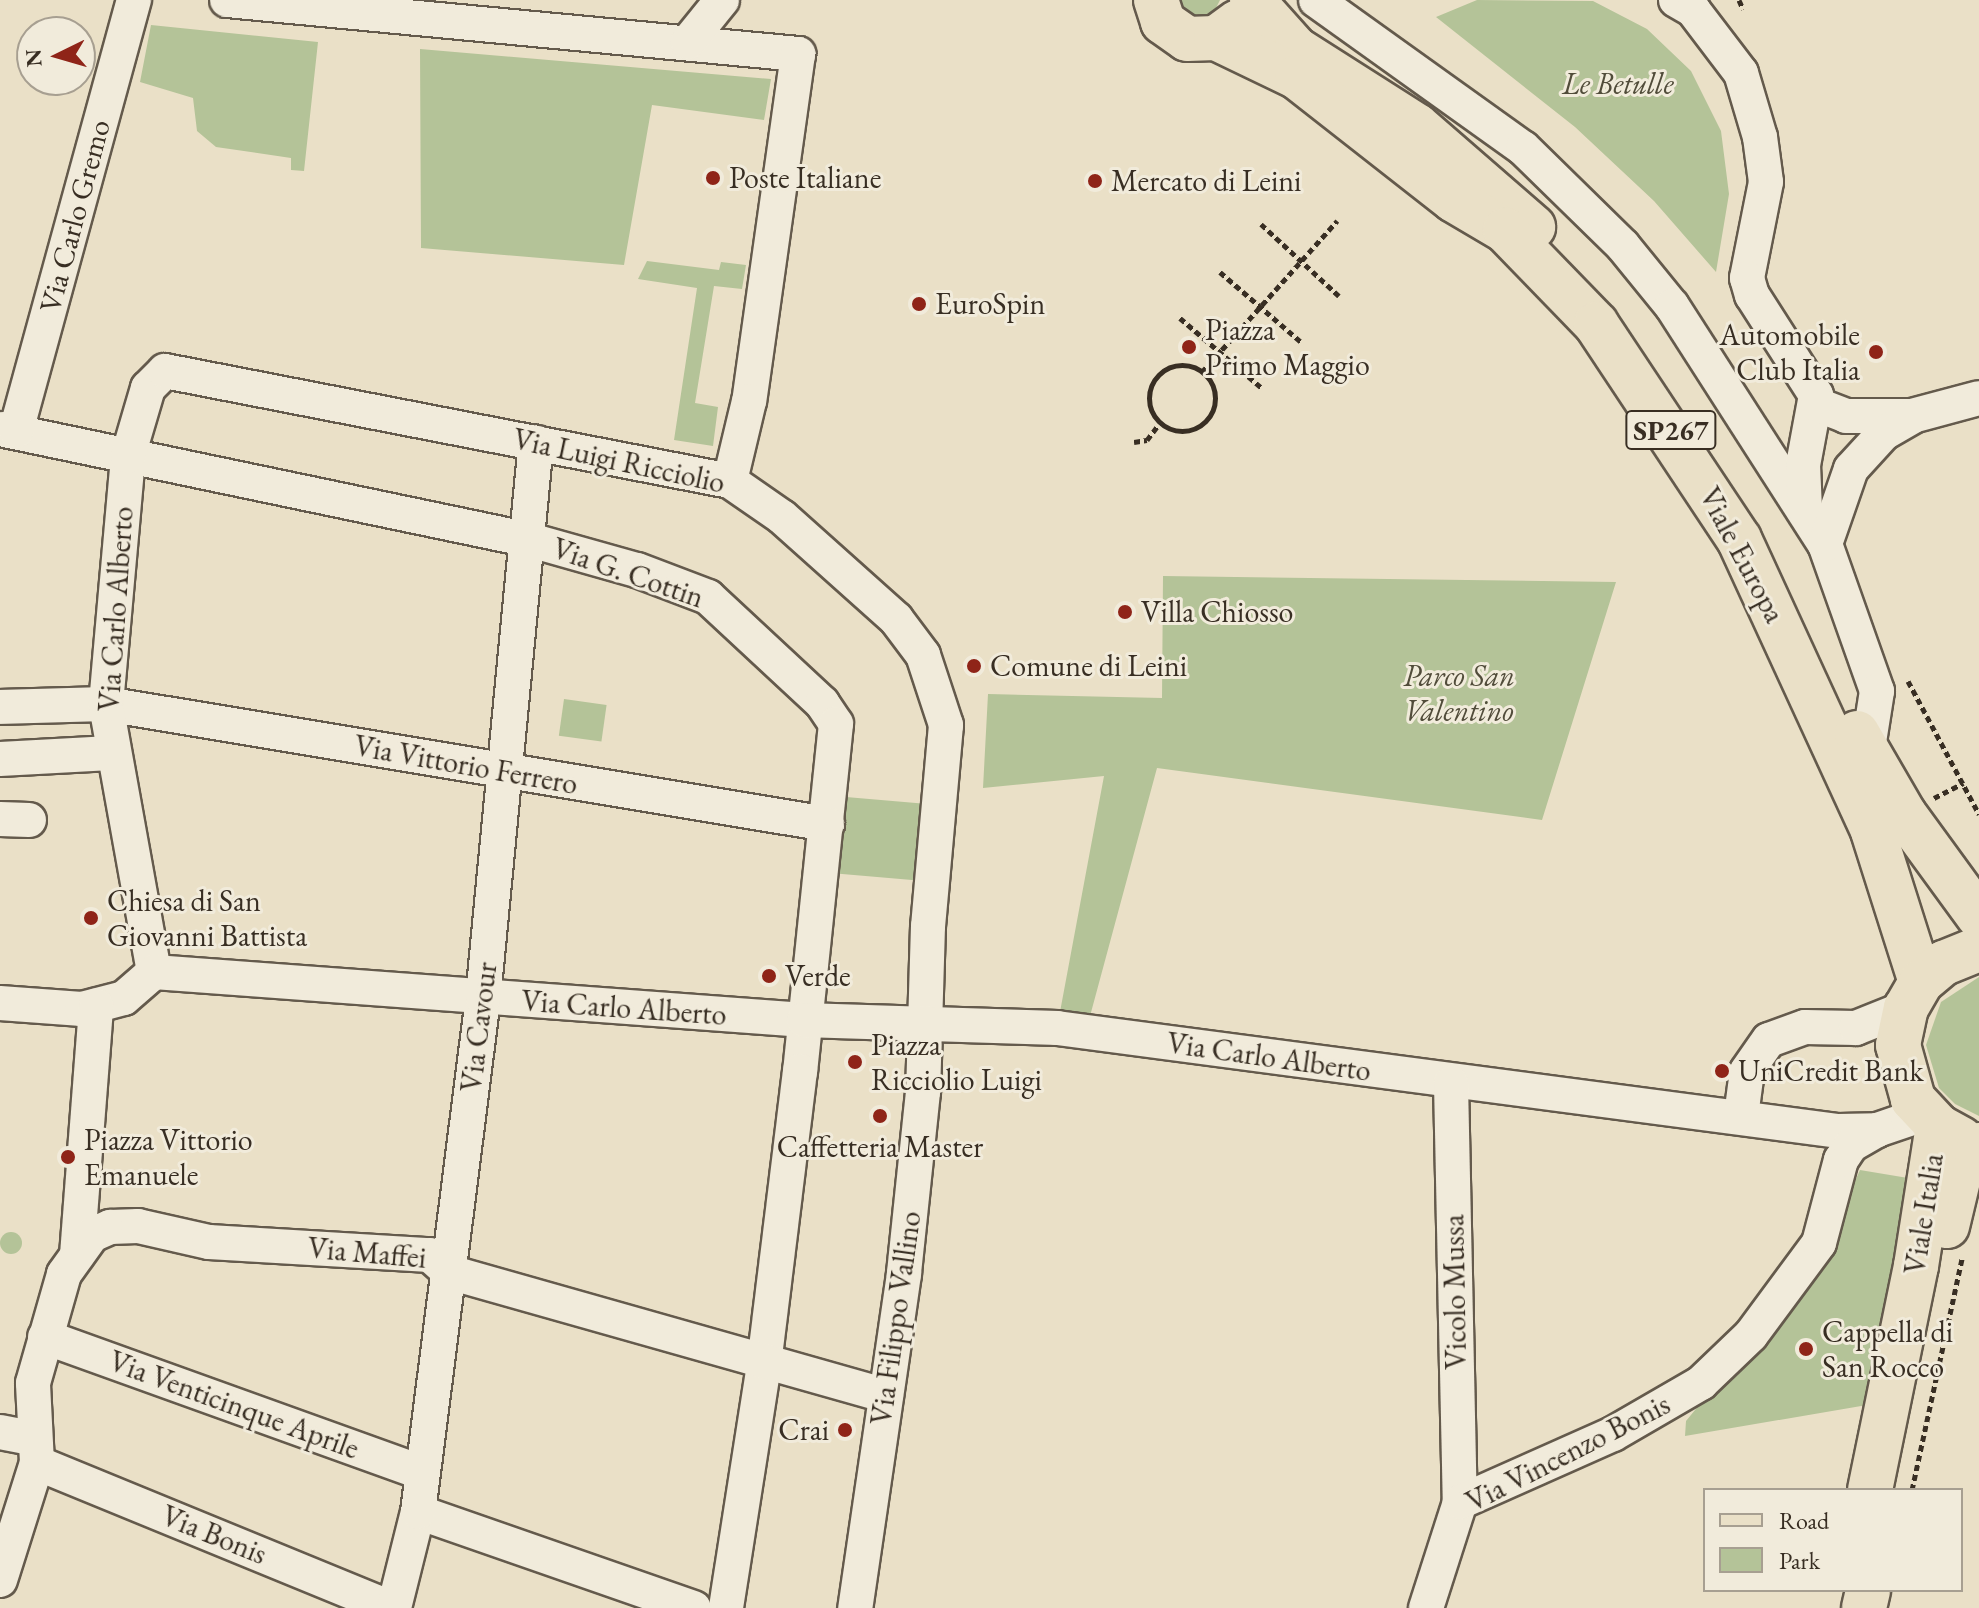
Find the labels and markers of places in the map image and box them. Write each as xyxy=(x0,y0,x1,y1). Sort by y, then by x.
place label: Poste Italiane xyxy=(729,160,881,196)
place label: Mercato di Leini xyxy=(1111,163,1301,199)
marker: Poste Italiane xyxy=(704,169,722,187)
marker: Mercato di Leini xyxy=(1086,172,1104,190)
place label: EuroSpin xyxy=(935,286,1045,322)
marker: EuroSpin xyxy=(910,295,928,313)
place label: Piazza Primo Maggio xyxy=(1205,312,1370,382)
place label: Automobile Club Italia xyxy=(1719,317,1860,388)
marker: Piazza Primo Maggio xyxy=(1180,338,1198,356)
marker: Automobile Club Italia xyxy=(1867,343,1885,361)
place label: Villa Chiosso xyxy=(1141,594,1293,630)
marker: Villa Chiosso xyxy=(1116,603,1134,621)
place label: Comune di Leini xyxy=(990,648,1187,684)
marker: Comune di Leini xyxy=(965,657,983,675)
place label: Chiesa di San Giovanni Battista xyxy=(107,883,307,954)
marker: Chiesa di San Giovanni Battista xyxy=(82,909,100,927)
place label: Verde xyxy=(785,958,851,994)
marker: Verde xyxy=(760,967,778,985)
place label: Piazza Ricciolio Luigi xyxy=(871,1027,1042,1098)
marker: Piazza Ricciolio Luigi xyxy=(846,1053,864,1071)
place label: UniCredit Bank xyxy=(1738,1053,1923,1089)
marker: UniCredit Bank xyxy=(1713,1062,1731,1080)
marker: Caffetteria Master xyxy=(871,1107,889,1125)
place label: Piazza Vittorio Emanuele xyxy=(84,1122,253,1192)
place label: Caffetteria Master xyxy=(777,1129,983,1165)
marker: Piazza Vittorio Emanuele xyxy=(59,1148,77,1166)
place label: Cappella di San Rocco xyxy=(1822,1314,1953,1384)
marker: Cappella di San Rocco xyxy=(1797,1340,1815,1358)
place label: Crai xyxy=(778,1412,829,1448)
marker: Crai xyxy=(836,1421,854,1439)

